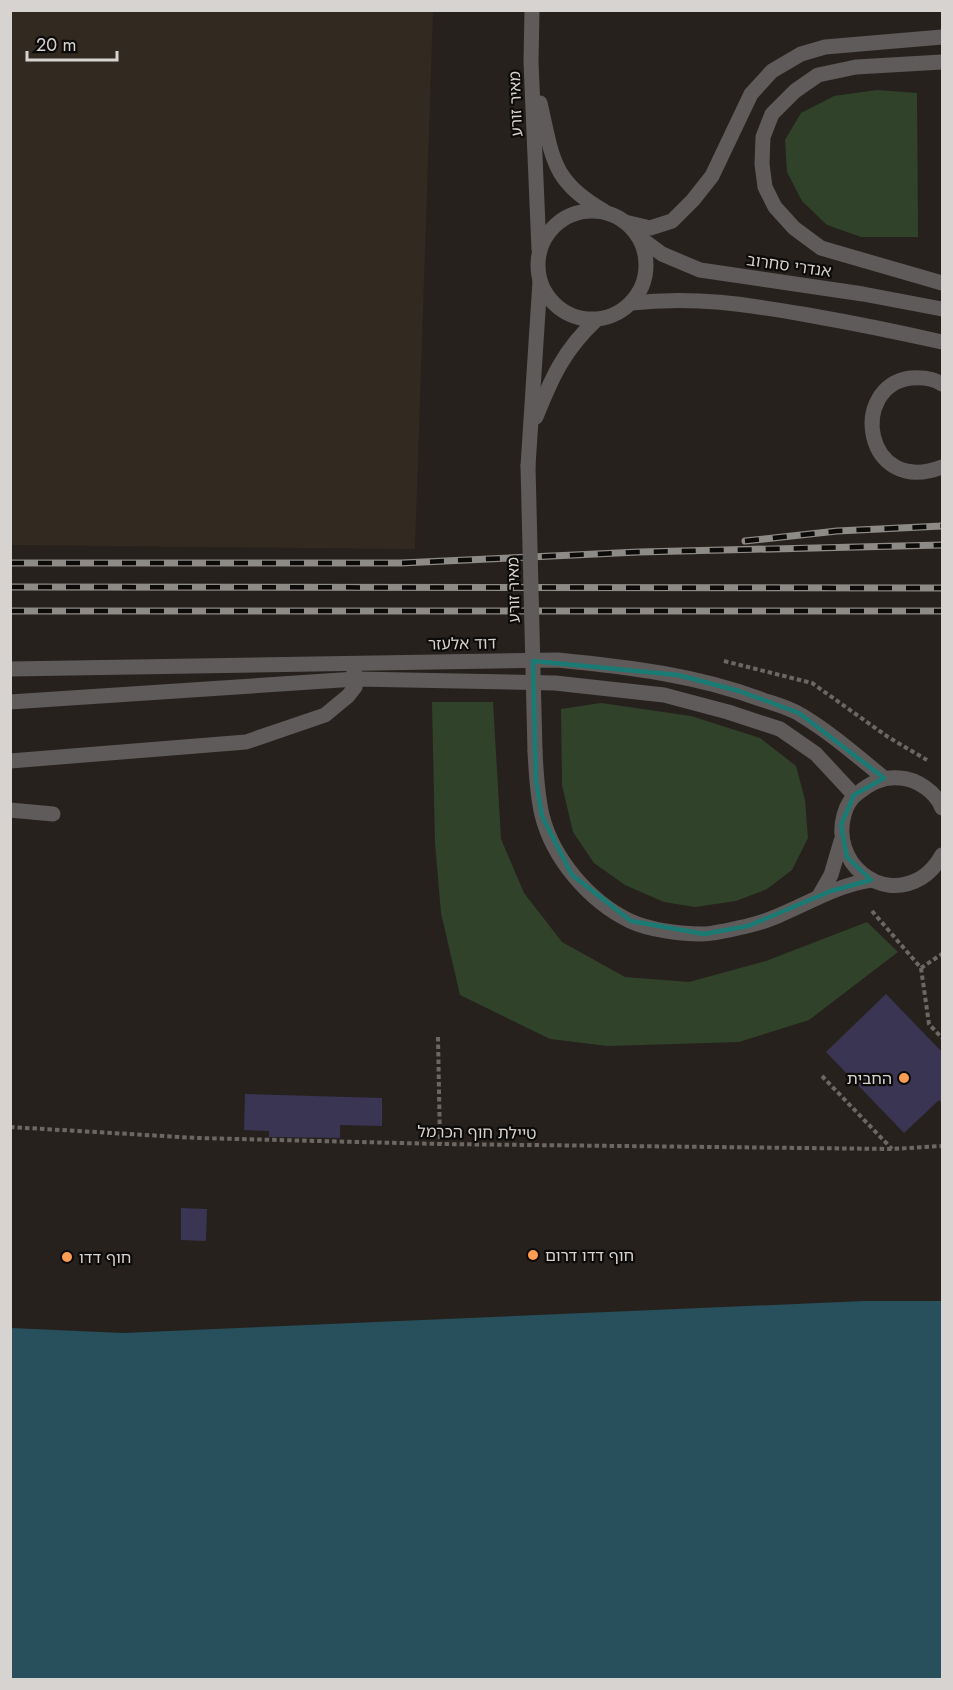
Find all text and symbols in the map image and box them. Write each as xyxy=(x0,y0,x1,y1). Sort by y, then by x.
scale bar xyxy=(27,24,117,62)
text: 20 m xyxy=(36,32,76,58)
street label: מאיר זורע xyxy=(503,71,528,137)
street label: אנדרי סחרוב xyxy=(745,248,833,283)
street label: מאיר זורע xyxy=(501,557,526,623)
street label: דוד אלעזר xyxy=(428,631,497,656)
place label: החבית xyxy=(847,1067,892,1090)
marker: החבית xyxy=(897,1071,911,1085)
street label: טיילת חוף הכרמל xyxy=(417,1120,537,1145)
place label: חוף דדו דרום xyxy=(545,1244,634,1267)
place label: חוף דדו xyxy=(79,1246,131,1269)
marker: חוף דדו דרום xyxy=(526,1248,540,1262)
marker: חוף דדו xyxy=(60,1250,74,1264)

